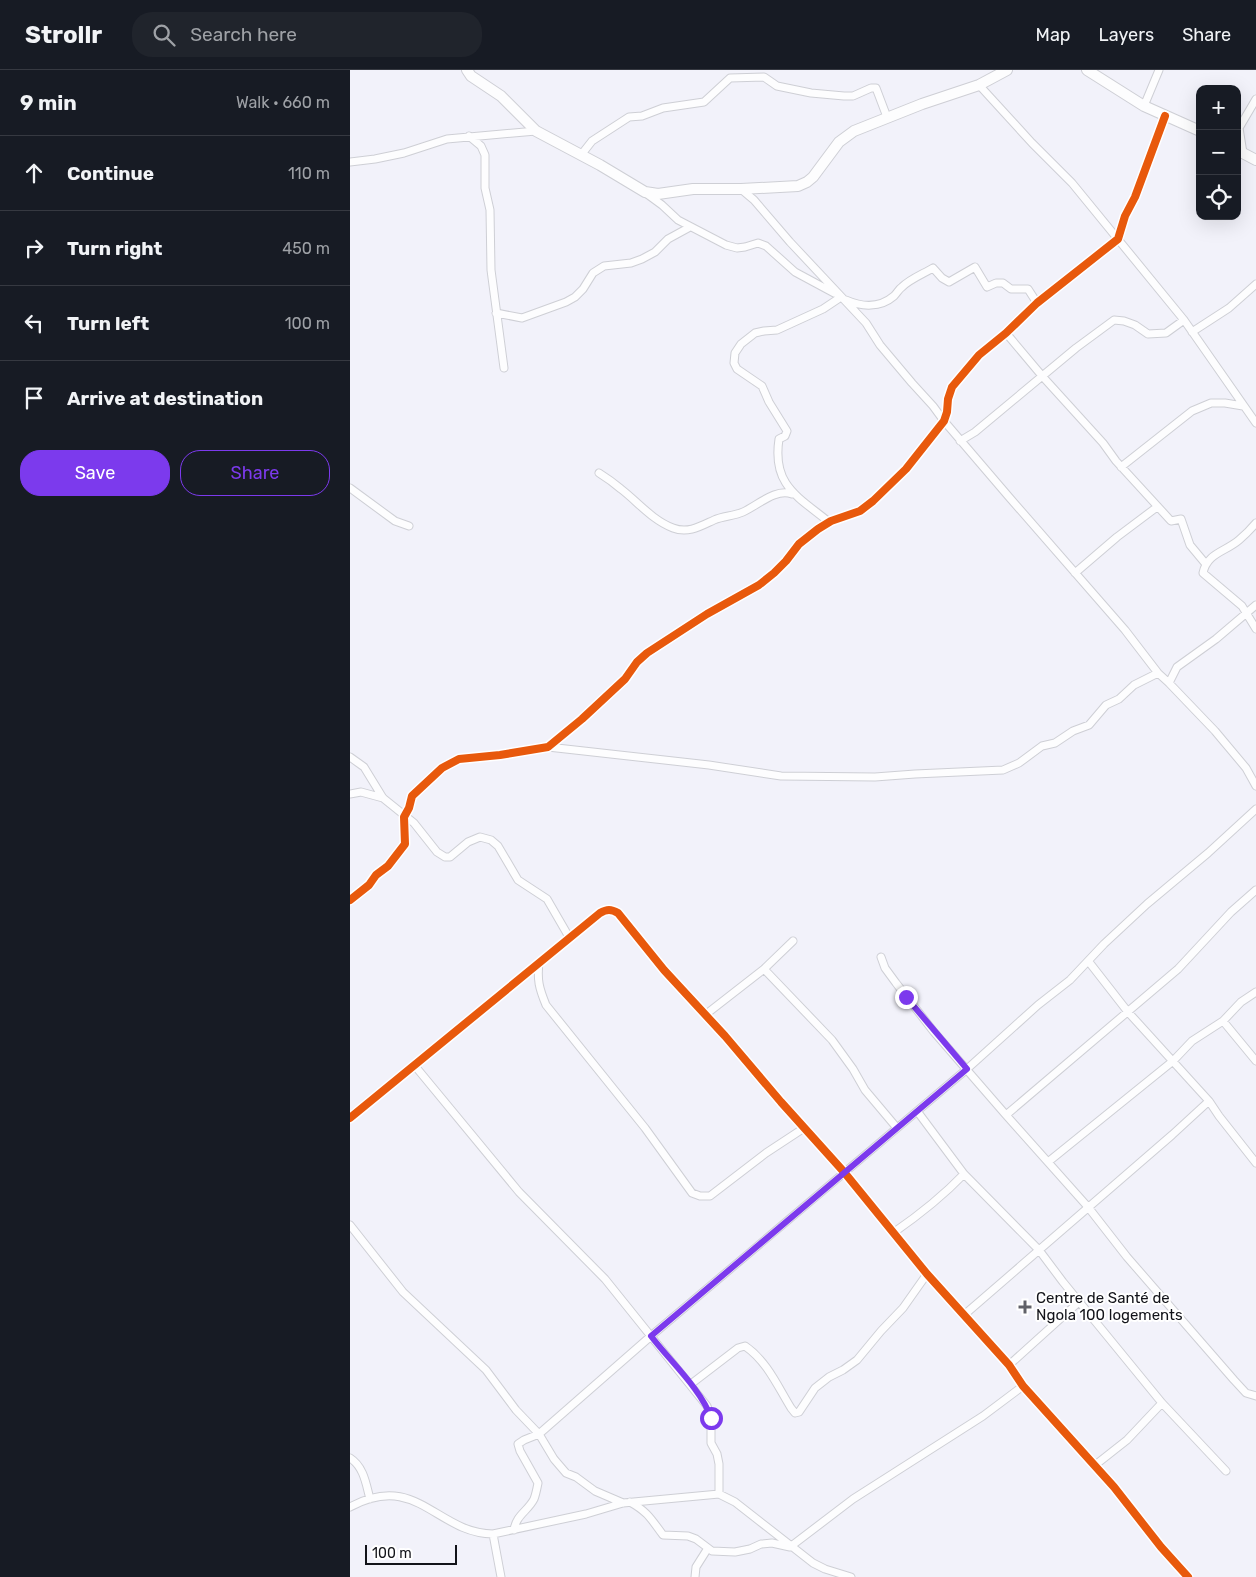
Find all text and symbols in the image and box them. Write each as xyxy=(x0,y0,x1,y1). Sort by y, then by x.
search box xyxy=(132,12,482,57)
text: Strollr xyxy=(25,21,102,49)
icon: search xyxy=(150,21,178,49)
text: Search here xyxy=(190,23,297,46)
text: Map xyxy=(1036,24,1071,46)
text: Layers xyxy=(1099,24,1154,46)
text: Share xyxy=(1182,24,1231,46)
map controls xyxy=(1196,85,1241,220)
button: + xyxy=(1196,85,1241,130)
text: 9 min xyxy=(20,90,77,115)
text: Walk · 660 m xyxy=(236,93,330,112)
button: − xyxy=(1196,130,1241,175)
icon: ahead xyxy=(20,159,48,187)
text: Continue xyxy=(67,162,154,185)
text: 110 m xyxy=(288,164,330,183)
button: locate xyxy=(1196,175,1241,220)
icon: right xyxy=(20,234,48,262)
text: Turn right xyxy=(67,237,162,260)
text: 450 m xyxy=(282,239,330,258)
icon: left xyxy=(20,309,48,337)
text: Turn left xyxy=(67,312,149,335)
text: 100 m xyxy=(285,314,330,333)
icon: arrive xyxy=(20,384,48,412)
text: Arrive at destination xyxy=(67,387,263,410)
button: Save xyxy=(20,450,170,496)
button: Share xyxy=(180,450,330,496)
route end xyxy=(895,986,918,1009)
place label: Centre de Santé de Ngola 100 logements xyxy=(1036,1289,1183,1324)
marker: Centre de Santé de Ngola 100 logements xyxy=(1018,1300,1032,1314)
route start xyxy=(700,1407,723,1430)
scale bar xyxy=(365,1542,458,1565)
text: 100 m xyxy=(372,1545,412,1562)

